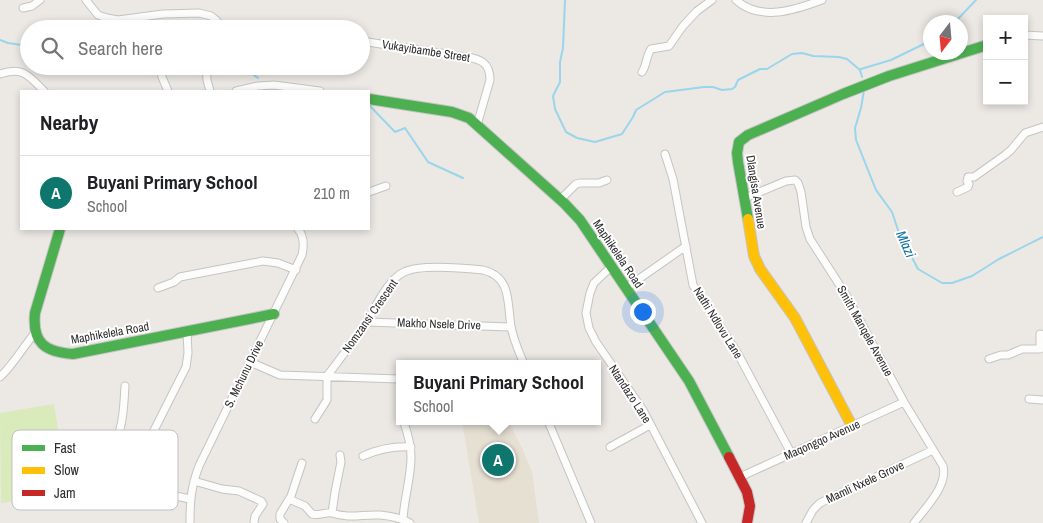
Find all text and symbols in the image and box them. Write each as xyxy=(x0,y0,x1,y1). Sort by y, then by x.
north arrow xyxy=(923,15,968,60)
map controls xyxy=(983,15,1028,105)
button: + xyxy=(983,15,1028,60)
search box xyxy=(20,20,370,75)
icon: search xyxy=(38,34,66,62)
text: Search here xyxy=(78,35,163,61)
street label: Vukayibambe Street xyxy=(381,36,471,66)
button: − xyxy=(983,60,1028,105)
text: Nearby xyxy=(40,108,98,137)
street label: Dlangisa Avenue xyxy=(742,154,770,230)
text: Buyani Primary School xyxy=(87,169,258,195)
text: A xyxy=(51,182,61,204)
text: 210 m xyxy=(314,182,350,204)
text: School xyxy=(87,195,127,217)
street label: Maphikelela Road xyxy=(589,217,647,291)
water label: Mlazi xyxy=(892,228,920,261)
street label: Nomzansi Crescent xyxy=(339,276,401,356)
street label: Smith Manqele Avenue xyxy=(833,283,897,379)
street label: Nathi Ndlovu Lane xyxy=(690,284,746,362)
your location xyxy=(630,299,656,325)
street label: Makho Nsele Drive xyxy=(397,315,481,333)
street label: Maphikelela Road xyxy=(70,318,150,348)
street label: S. Mchunu Drive xyxy=(221,338,267,410)
popup xyxy=(396,360,601,425)
street label: Ntandazo Lane xyxy=(605,362,655,426)
text: Buyani Primary School xyxy=(413,369,584,395)
text: School xyxy=(413,395,453,417)
street label: Maqongqo Avenue xyxy=(781,416,863,464)
legend xyxy=(12,430,178,510)
text: Fast xyxy=(54,439,76,457)
pin: A xyxy=(482,441,514,479)
street label: Mamli Nxele Grove xyxy=(823,457,907,507)
text: Slow xyxy=(54,461,80,479)
text: Jam xyxy=(54,484,76,502)

